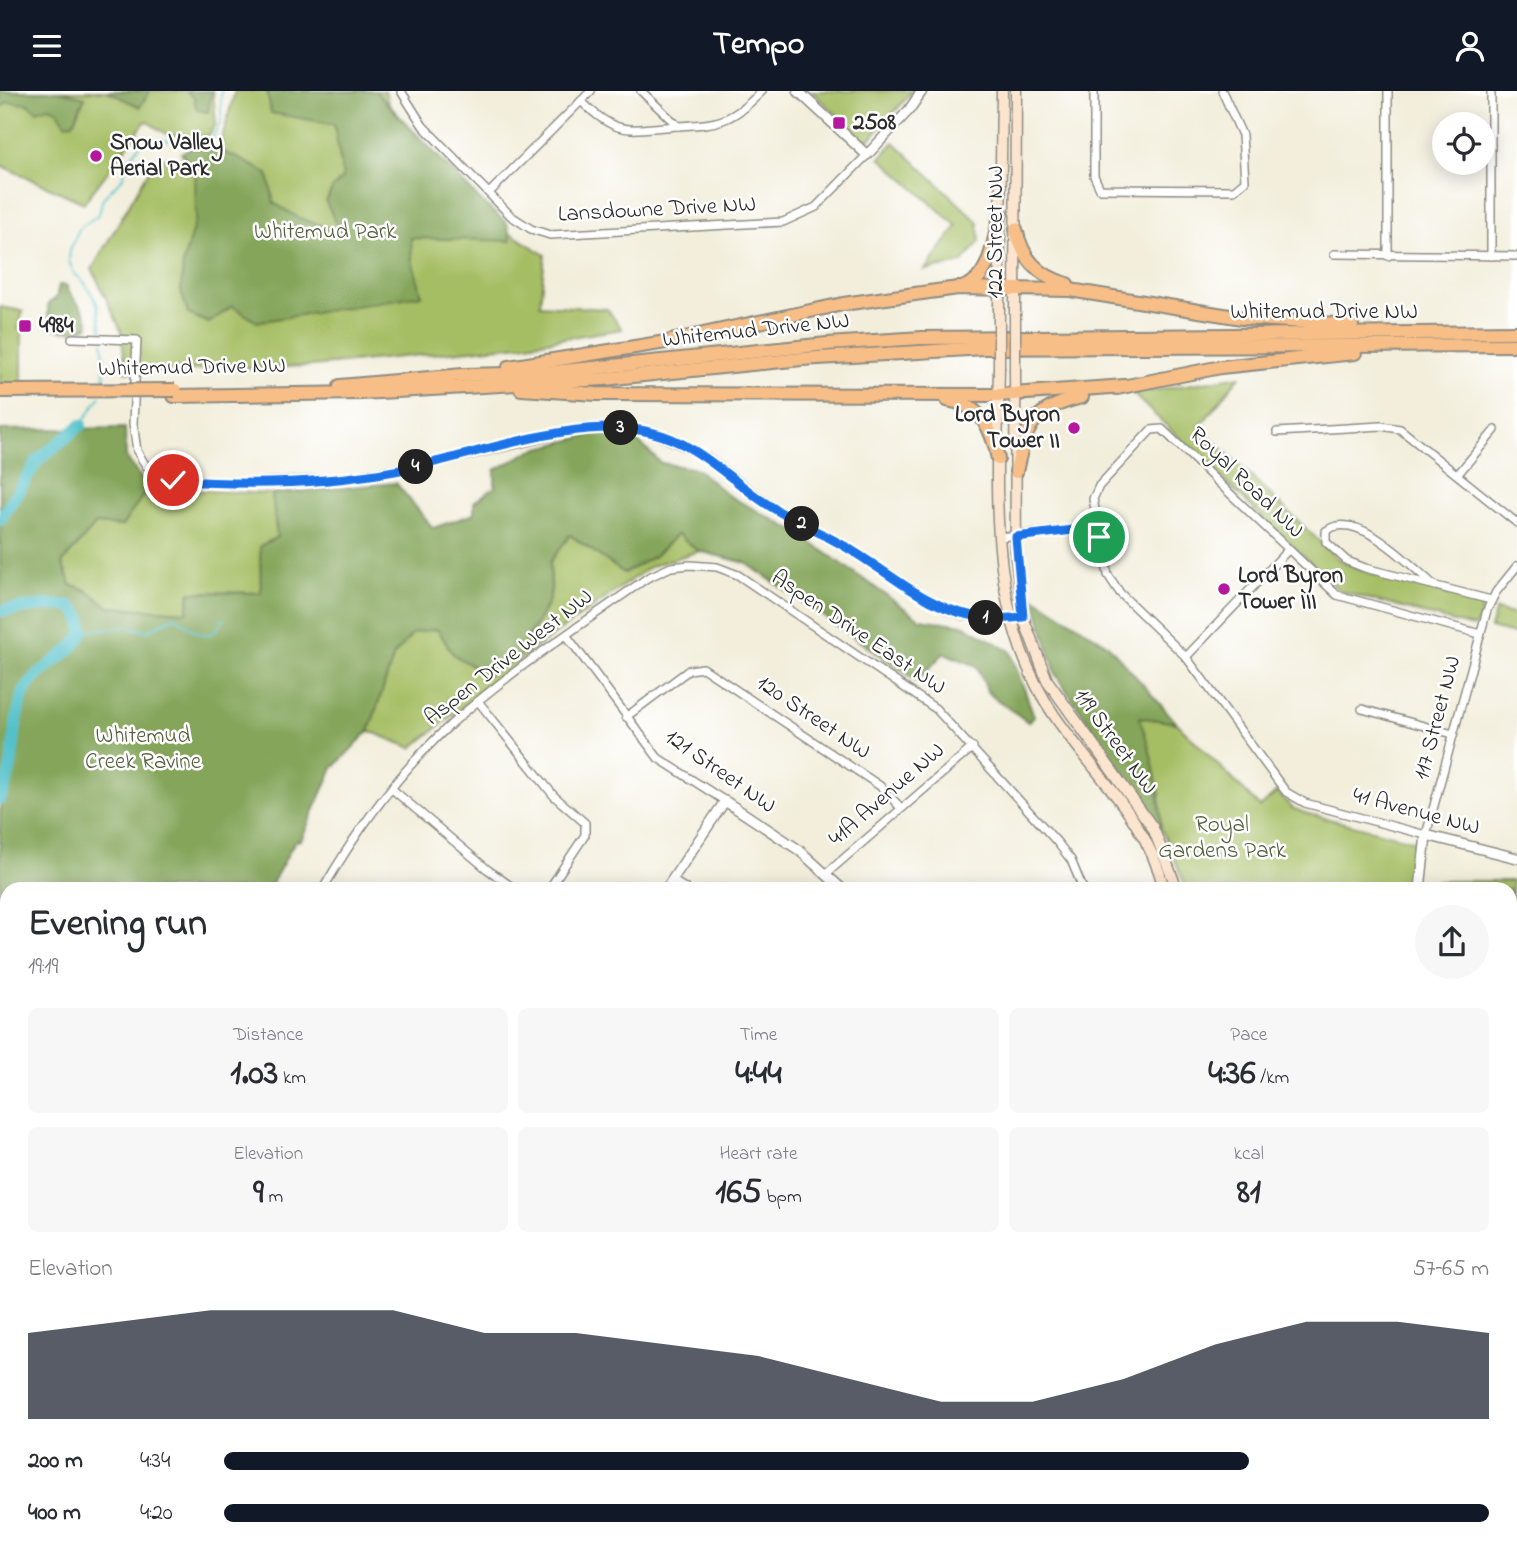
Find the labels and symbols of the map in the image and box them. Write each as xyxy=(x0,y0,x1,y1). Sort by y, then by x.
place label: 2508 xyxy=(852,107,897,140)
marker: 2508 xyxy=(831,115,847,131)
place label: Snow Valley Aerial Park xyxy=(110,127,223,186)
marker: Snow Valley Aerial Park xyxy=(88,148,104,164)
street label: 122 Street NW xyxy=(980,166,1013,299)
street label: Lansdowne Drive NW xyxy=(557,188,757,232)
park label: Whitemud Park xyxy=(254,216,397,249)
street label: Whitemud Drive NW xyxy=(1230,296,1418,329)
street label: Whitemud Drive NW xyxy=(661,305,851,357)
place label: 4984 xyxy=(39,310,74,343)
marker: 4984 xyxy=(17,318,33,334)
street label: Whitemud Drive NW xyxy=(98,350,286,386)
place label: Lord Byron Tower II xyxy=(955,399,1060,458)
pin: 3 xyxy=(604,411,638,445)
marker: Lord Byron Tower II xyxy=(1066,420,1082,436)
street label: Royal Road NW xyxy=(1180,420,1311,548)
pin: 4 xyxy=(398,449,434,485)
pin xyxy=(143,450,203,510)
pin: 2 xyxy=(784,507,820,541)
pin xyxy=(1069,507,1129,567)
place label: Lord Byron Tower III xyxy=(1238,560,1343,619)
street label: Aspen Drive East NW xyxy=(764,562,952,704)
marker: Lord Byron Tower III xyxy=(1216,581,1232,597)
street label: Aspen Drive West NW xyxy=(418,582,600,734)
pin: 1 xyxy=(968,601,1004,635)
street label: 117 Street NW xyxy=(1406,652,1470,784)
street label: 120 Street NW xyxy=(749,668,877,768)
street label: 119 Street NW xyxy=(1065,682,1165,802)
park label: Whitemud Creek Ravine xyxy=(85,720,202,779)
street label: 121 Street NW xyxy=(658,722,782,822)
street label: 41A Avenue NW xyxy=(822,735,952,855)
street label: 41 Avenue NW xyxy=(1349,779,1483,845)
park label: Royal Gardens Park xyxy=(1158,809,1287,868)

